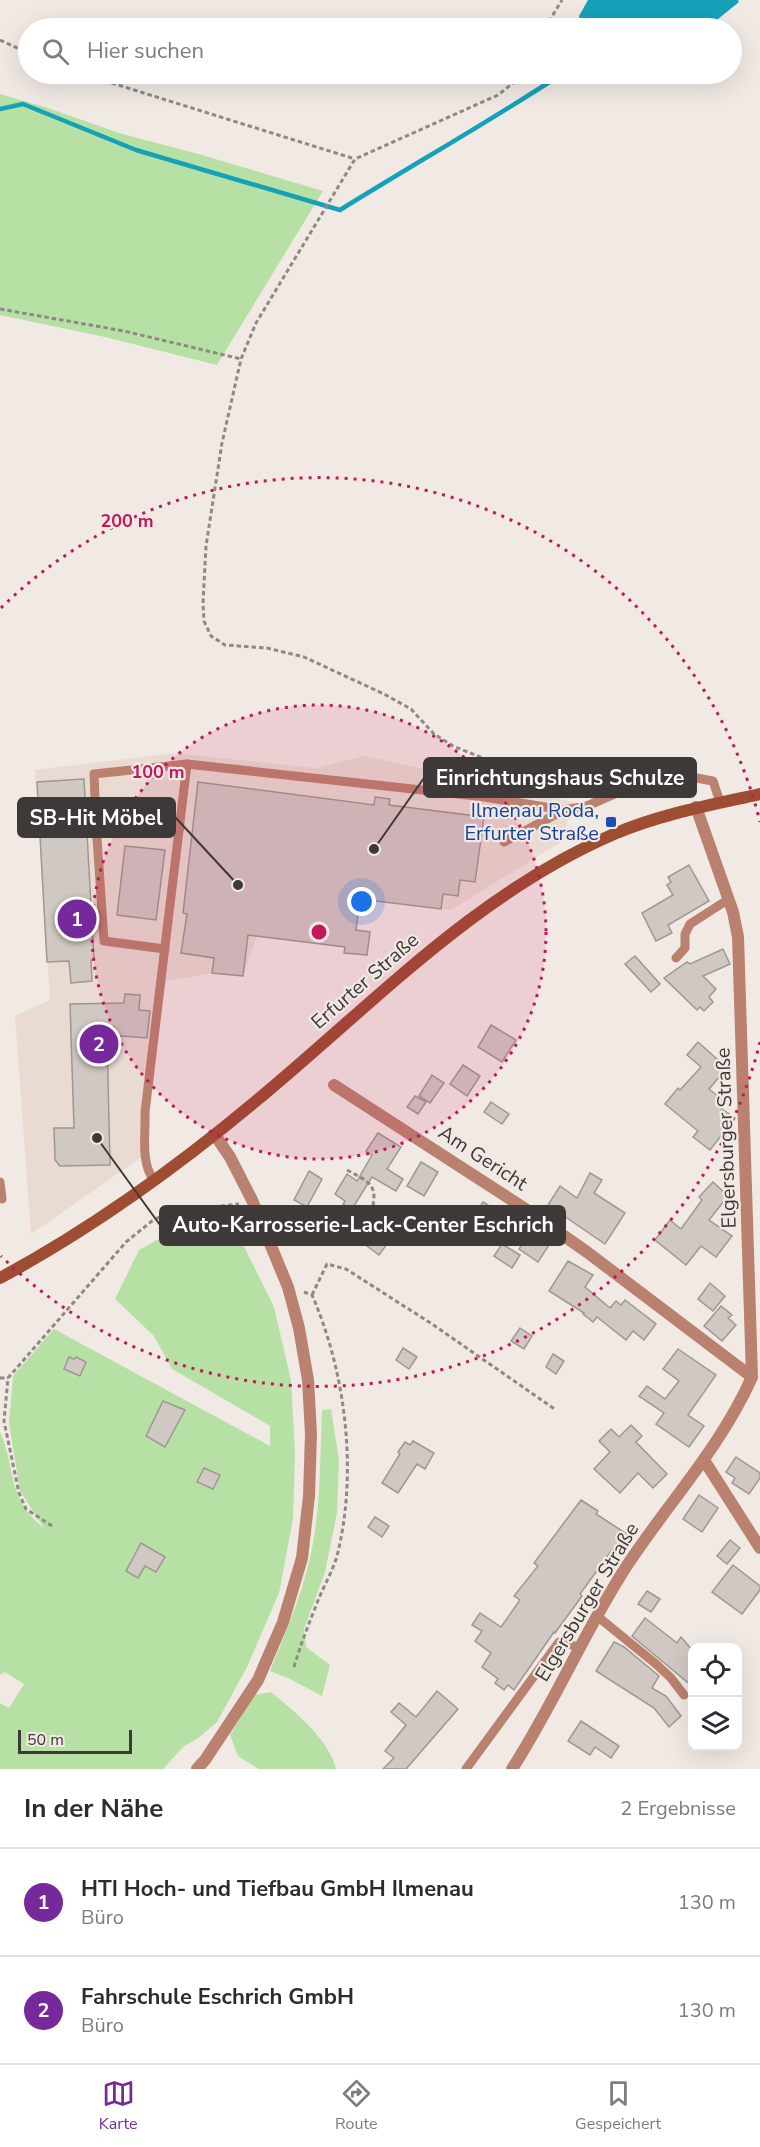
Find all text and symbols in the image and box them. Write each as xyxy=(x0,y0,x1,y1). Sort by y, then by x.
search box xyxy=(18,18,742,84)
icon: search xyxy=(39,35,72,68)
text: Hier suchen xyxy=(87,36,204,66)
text: 200 m xyxy=(100,509,154,533)
callout: Einrichtungshaus Schulze xyxy=(424,758,696,797)
text: 100 m xyxy=(131,760,185,784)
text: Einrichtungshaus Schulze xyxy=(436,764,684,792)
place label: Ilmenau Roda, Erfurter Straße xyxy=(464,797,599,847)
callout: SB-Hit Möbel xyxy=(18,798,175,837)
text: SB-Hit Möbel xyxy=(29,804,163,832)
marker: Ilmenau Roda, Erfurter Straße xyxy=(604,815,618,829)
your location xyxy=(347,887,376,916)
pin: 1 xyxy=(58,896,97,942)
centre of rings xyxy=(309,922,329,942)
street label: Erfurter Straße xyxy=(305,927,425,1035)
pin: 2 xyxy=(80,1022,118,1066)
street label: Elgersburger Straße xyxy=(709,1047,743,1229)
street label: Am Gericht xyxy=(433,1119,534,1197)
callout: Auto-Karrosserie-Lack-Center Eschrich xyxy=(160,1206,565,1245)
text: Auto-Karrosserie-Lack-Center Eschrich xyxy=(172,1211,554,1239)
street label: Elgersburger Straße xyxy=(529,1517,645,1687)
map controls xyxy=(688,1643,742,1751)
button: locate xyxy=(688,1643,742,1697)
button: layers xyxy=(688,1697,742,1751)
scale bar xyxy=(18,1727,132,1754)
text: 50 m xyxy=(27,1729,64,1751)
text: In der Nähe xyxy=(24,1791,163,1826)
text: 2 Ergebnisse xyxy=(620,1795,736,1822)
text: HTI Hoch- und Tiefbau GmbH Ilmenau xyxy=(81,1874,474,1904)
text: 1 xyxy=(38,1889,50,1916)
text: 130 m xyxy=(678,1889,736,1916)
text: Büro xyxy=(81,1904,124,1931)
text: Fahrschule Eschrich GmbH xyxy=(81,1982,354,2012)
text: 2 xyxy=(38,1997,50,2024)
text: 130 m xyxy=(678,1997,736,2024)
text: Büro xyxy=(81,2012,124,2039)
tab: Karte xyxy=(99,2077,137,2135)
tab: Route xyxy=(335,2077,377,2135)
tab: Gespeichert xyxy=(575,2077,661,2135)

